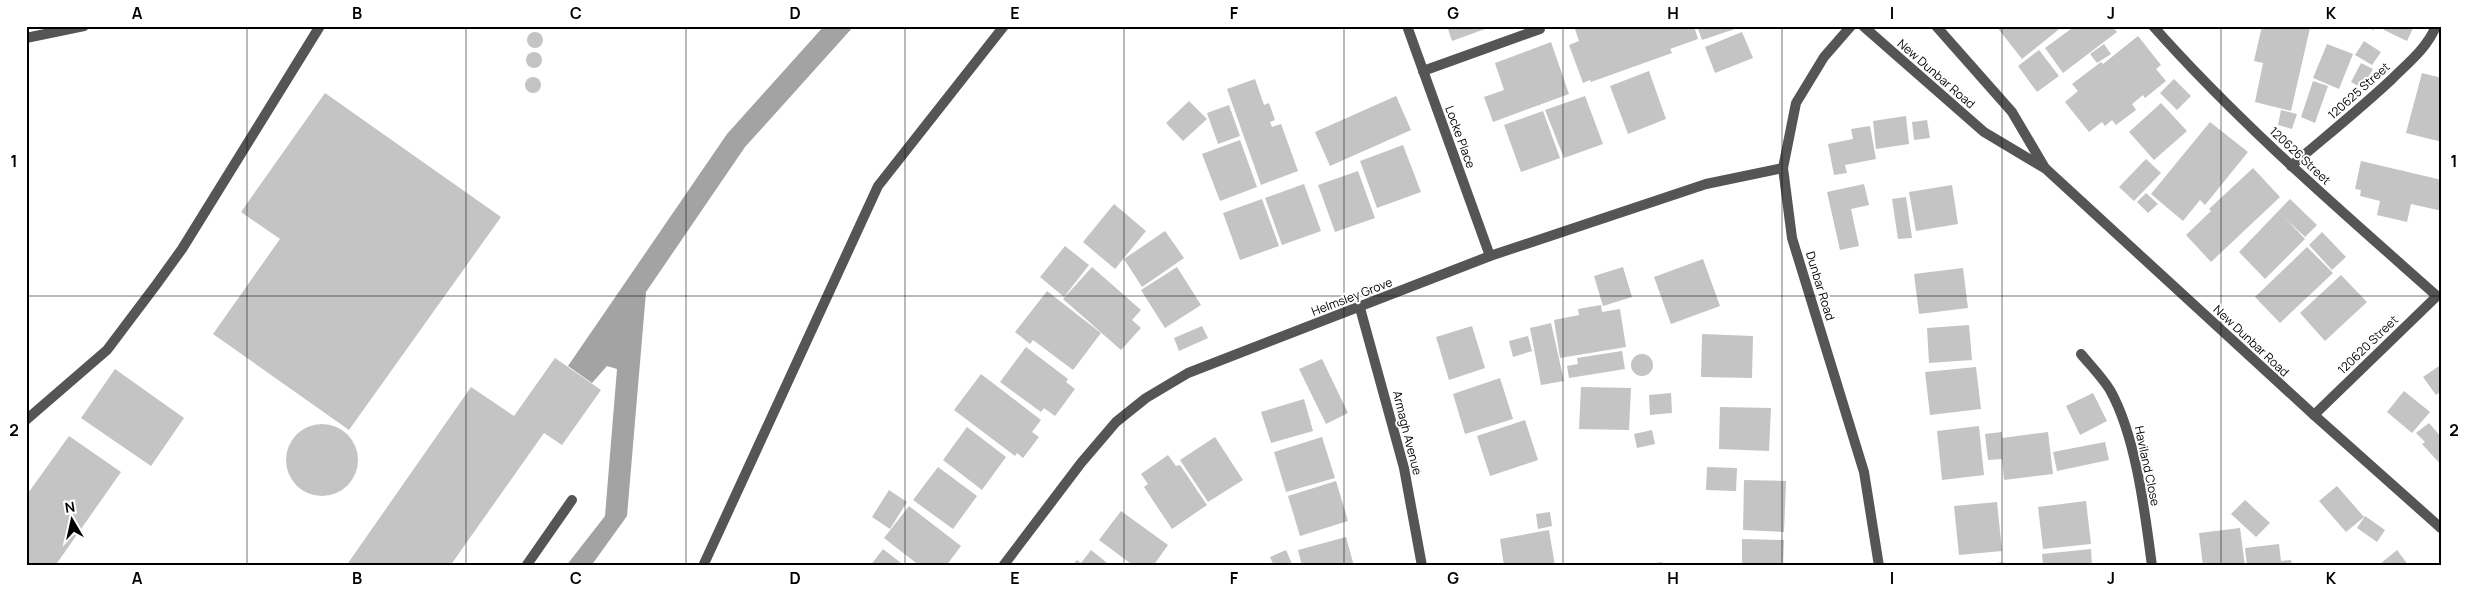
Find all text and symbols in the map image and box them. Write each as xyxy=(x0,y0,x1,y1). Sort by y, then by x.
text: A xyxy=(132,2,143,24)
text: B xyxy=(352,2,362,24)
text: C xyxy=(570,2,582,24)
text: D xyxy=(789,2,801,24)
text: E xyxy=(1010,2,1020,24)
text: F xyxy=(1230,2,1239,24)
text: G xyxy=(1447,2,1459,24)
text: H xyxy=(1667,2,1679,24)
text: I xyxy=(1890,2,1894,24)
text: J xyxy=(2107,2,2115,24)
text: K xyxy=(2326,2,2337,24)
street label: New Dunbar Road xyxy=(1894,35,1979,112)
street label: 120625 Street xyxy=(2324,58,2393,123)
street label: Locke Place xyxy=(1441,103,1480,170)
street label: 120626 Street xyxy=(2266,123,2335,189)
text: 1 xyxy=(10,150,18,172)
text: 1 xyxy=(2450,150,2458,172)
street label: Dunbar Road xyxy=(1802,249,1839,322)
street label: Helmsley Grove xyxy=(1309,273,1395,320)
street label: New Dunbar Road xyxy=(2210,301,2293,380)
street label: 120620 Street xyxy=(2334,311,2402,378)
street label: Armagh Avenue xyxy=(1389,389,1426,477)
text: 2 xyxy=(9,419,19,441)
text: 2 xyxy=(2449,419,2459,441)
street label: Haviland Close xyxy=(2131,424,2164,507)
north arrow xyxy=(48,494,98,544)
text: N xyxy=(63,496,76,517)
text: A xyxy=(132,567,143,589)
text: B xyxy=(352,567,362,589)
text: C xyxy=(570,567,582,589)
text: D xyxy=(789,567,801,589)
text: E xyxy=(1010,567,1020,589)
text: F xyxy=(1230,567,1239,589)
text: G xyxy=(1447,567,1459,589)
text: H xyxy=(1667,567,1679,589)
text: I xyxy=(1890,567,1894,589)
text: J xyxy=(2107,567,2115,589)
text: K xyxy=(2326,567,2337,589)

